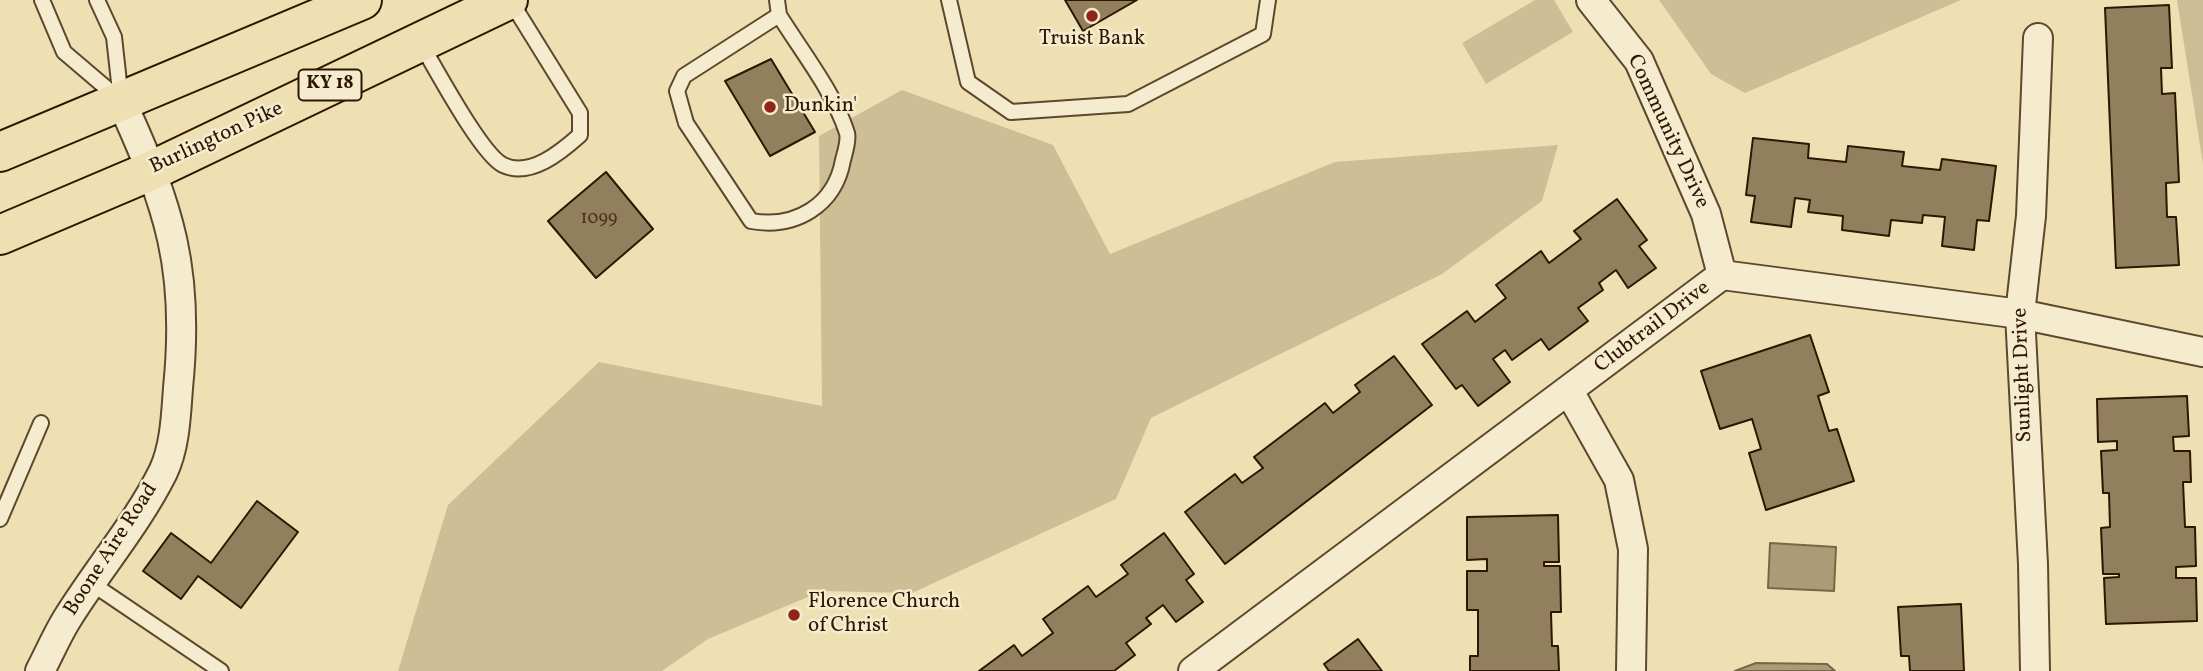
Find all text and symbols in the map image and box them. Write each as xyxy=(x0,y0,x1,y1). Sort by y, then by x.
marker: Truist Bank xyxy=(1084,8,1100,24)
place label: Truist Bank xyxy=(1039,27,1145,53)
street label: Community Drive xyxy=(1620,51,1714,213)
road number: KY 18 xyxy=(298,69,362,100)
place label: Dunkin' xyxy=(784,94,857,120)
street label: Burlington Pike xyxy=(146,97,288,181)
marker: Dunkin' xyxy=(762,99,778,115)
house number: 1099 xyxy=(581,209,617,231)
street label: Clubtrail Drive xyxy=(1590,276,1716,380)
street label: Sunlight Drive xyxy=(2009,307,2039,443)
street label: Boone Aire Road xyxy=(60,479,164,621)
place label: Florence Church of Christ xyxy=(808,590,960,640)
marker: Florence Church of Christ xyxy=(786,607,802,623)

